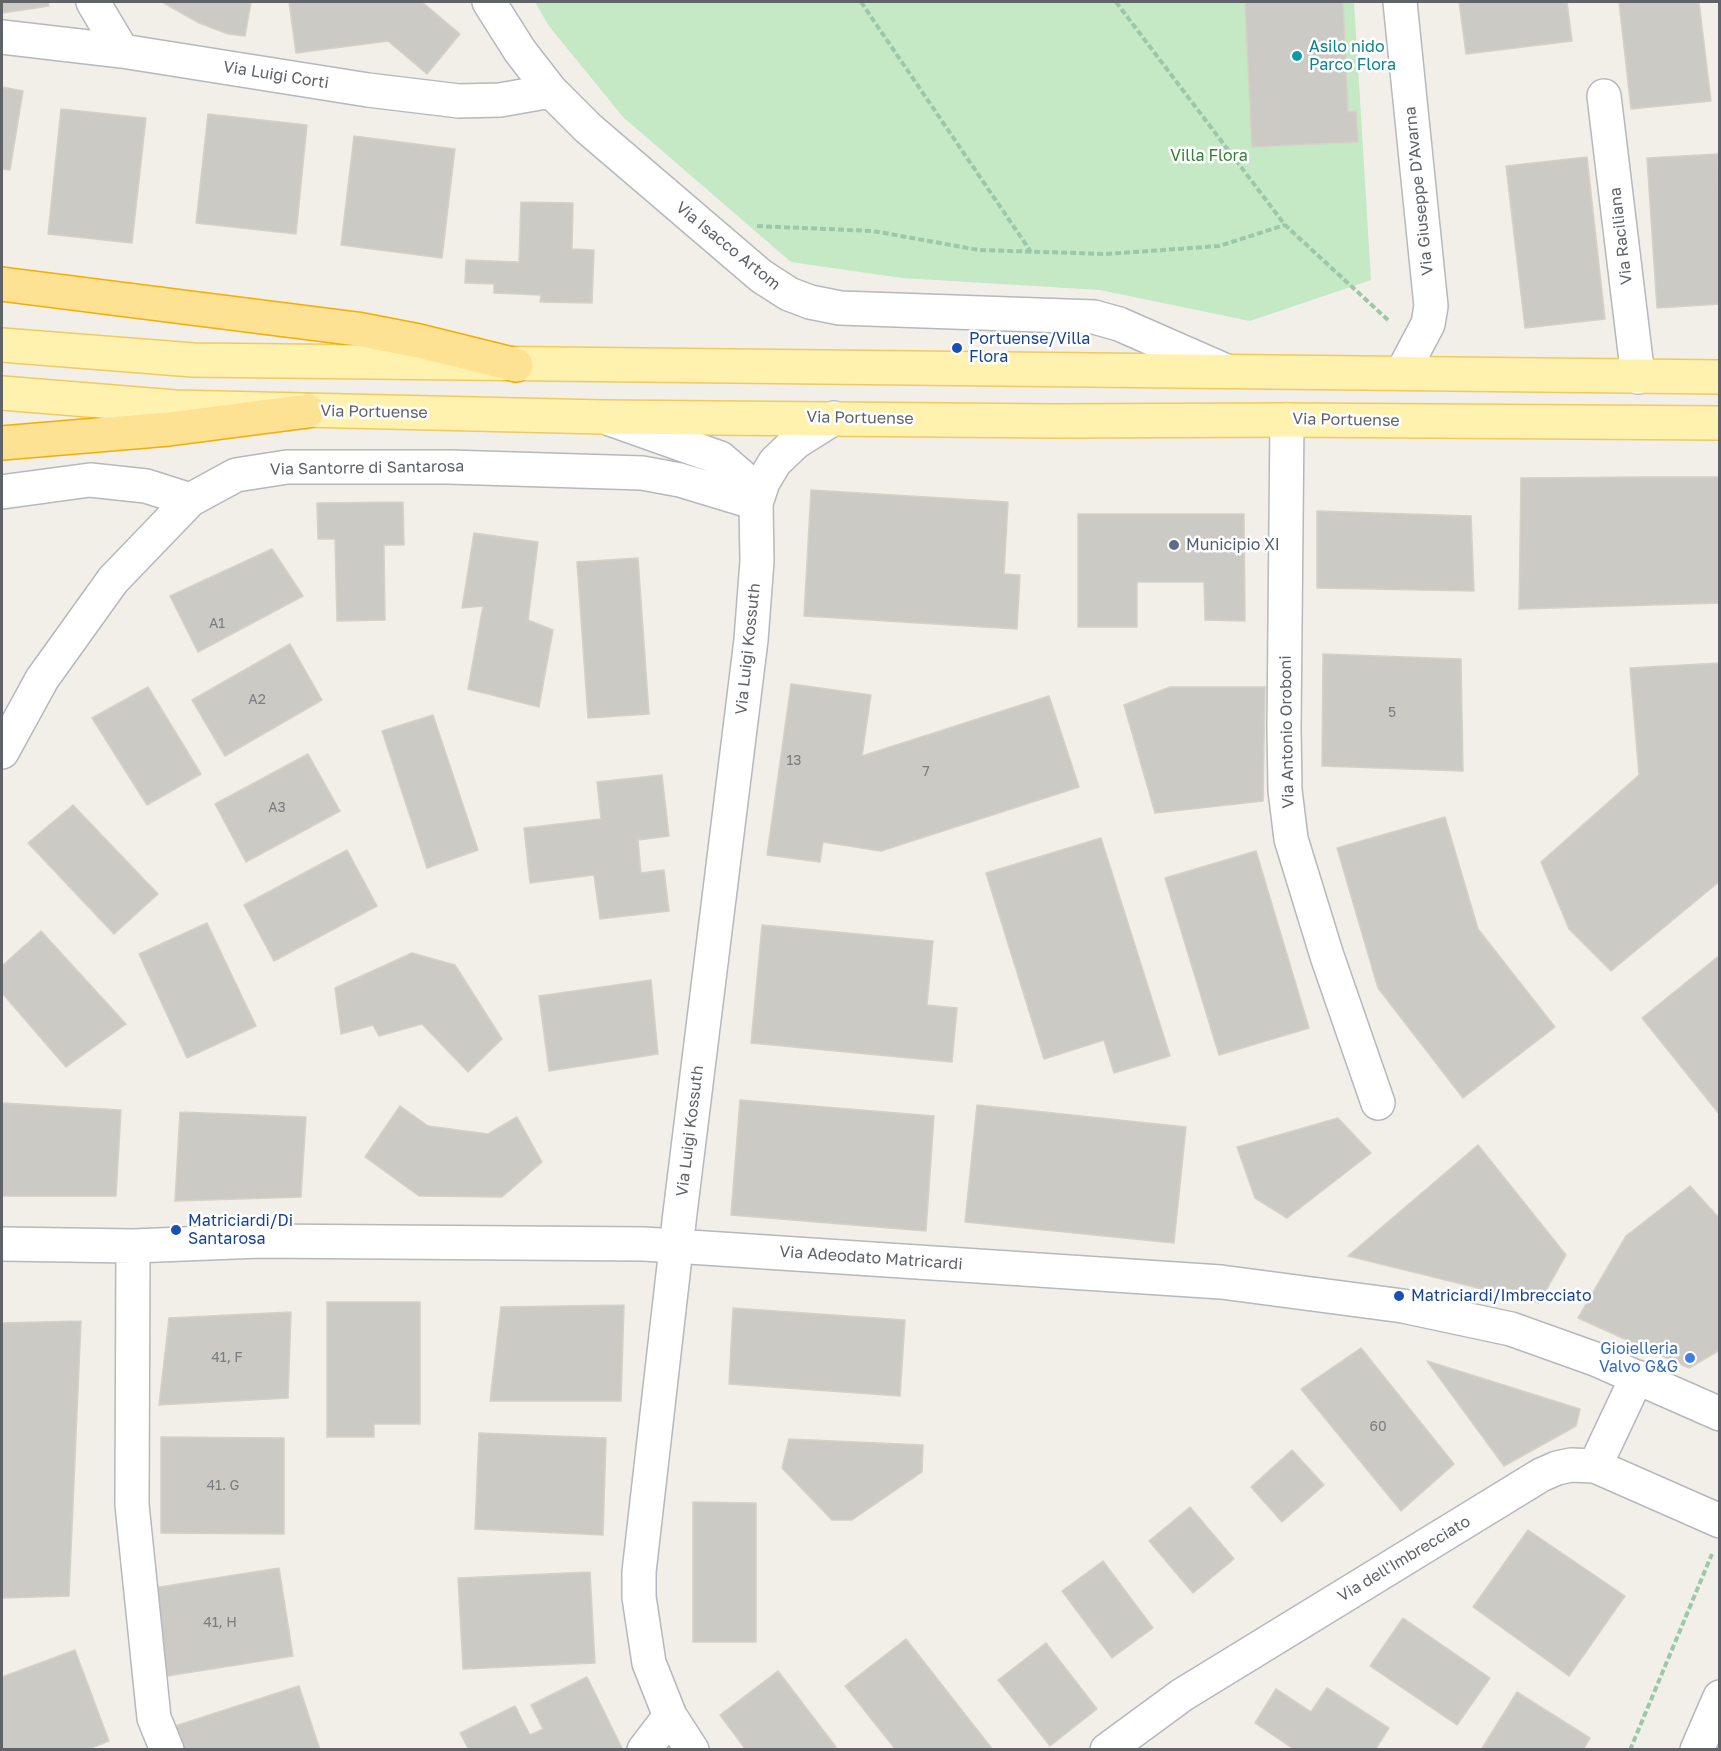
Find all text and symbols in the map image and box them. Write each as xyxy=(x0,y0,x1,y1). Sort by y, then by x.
place label: Asilo nido Parco Flora xyxy=(1309,37,1396,75)
marker: Asilo nido Parco Flora xyxy=(1290,49,1304,63)
street label: Via Luigi Corti xyxy=(222,57,330,93)
street label: Via Giuseppe D'Avarna xyxy=(1401,106,1437,276)
park label: Villa Flora xyxy=(1170,146,1248,166)
street label: Via Raciliana xyxy=(1605,186,1637,286)
street label: Via Isacco Artom xyxy=(672,198,784,294)
place label: Portuense/Villa Flora xyxy=(969,329,1090,367)
marker: Portuense/Villa Flora xyxy=(950,341,964,355)
street label: Via Portuense xyxy=(320,401,428,423)
street label: Via Portuense xyxy=(806,407,914,429)
street label: Via Portuense xyxy=(1292,409,1400,431)
street label: Via Santorre di Santarosa xyxy=(270,457,464,479)
place label: Municipio XI xyxy=(1186,535,1280,555)
marker: Municipio XI xyxy=(1167,538,1181,552)
street label: Via Luigi Kossuth xyxy=(732,582,764,716)
house number: A1 xyxy=(209,616,225,632)
street label: Via Antonio Oroboni xyxy=(1276,655,1298,809)
house number: A2 xyxy=(248,692,266,708)
house number: 5 xyxy=(1388,705,1396,721)
house number: 13 xyxy=(787,753,801,769)
house number: 7 xyxy=(922,764,930,780)
house number: A3 xyxy=(268,800,286,816)
street label: Via Luigi Kossuth xyxy=(672,1064,708,1198)
place label: Matriciardi/Di Santarosa xyxy=(188,1211,293,1249)
marker: Matriciardi/Di Santarosa xyxy=(169,1223,183,1237)
street label: Via Adeodato Matricardi xyxy=(779,1242,963,1274)
place label: Matriciardi/Imbrecciato xyxy=(1411,1286,1591,1306)
marker: Matriciardi/Imbrecciato xyxy=(1392,1289,1406,1303)
place label: Gioielleria Valvo G&G xyxy=(1599,1339,1678,1377)
house number: 41, F xyxy=(211,1350,243,1366)
marker: Gioielleria Valvo G&G xyxy=(1683,1351,1697,1365)
house number: 60 xyxy=(1369,1419,1387,1435)
house number: 41. G xyxy=(207,1478,239,1494)
street label: Via dell'Imbrecciato xyxy=(1334,1512,1474,1606)
house number: 41, H xyxy=(203,1615,237,1631)

